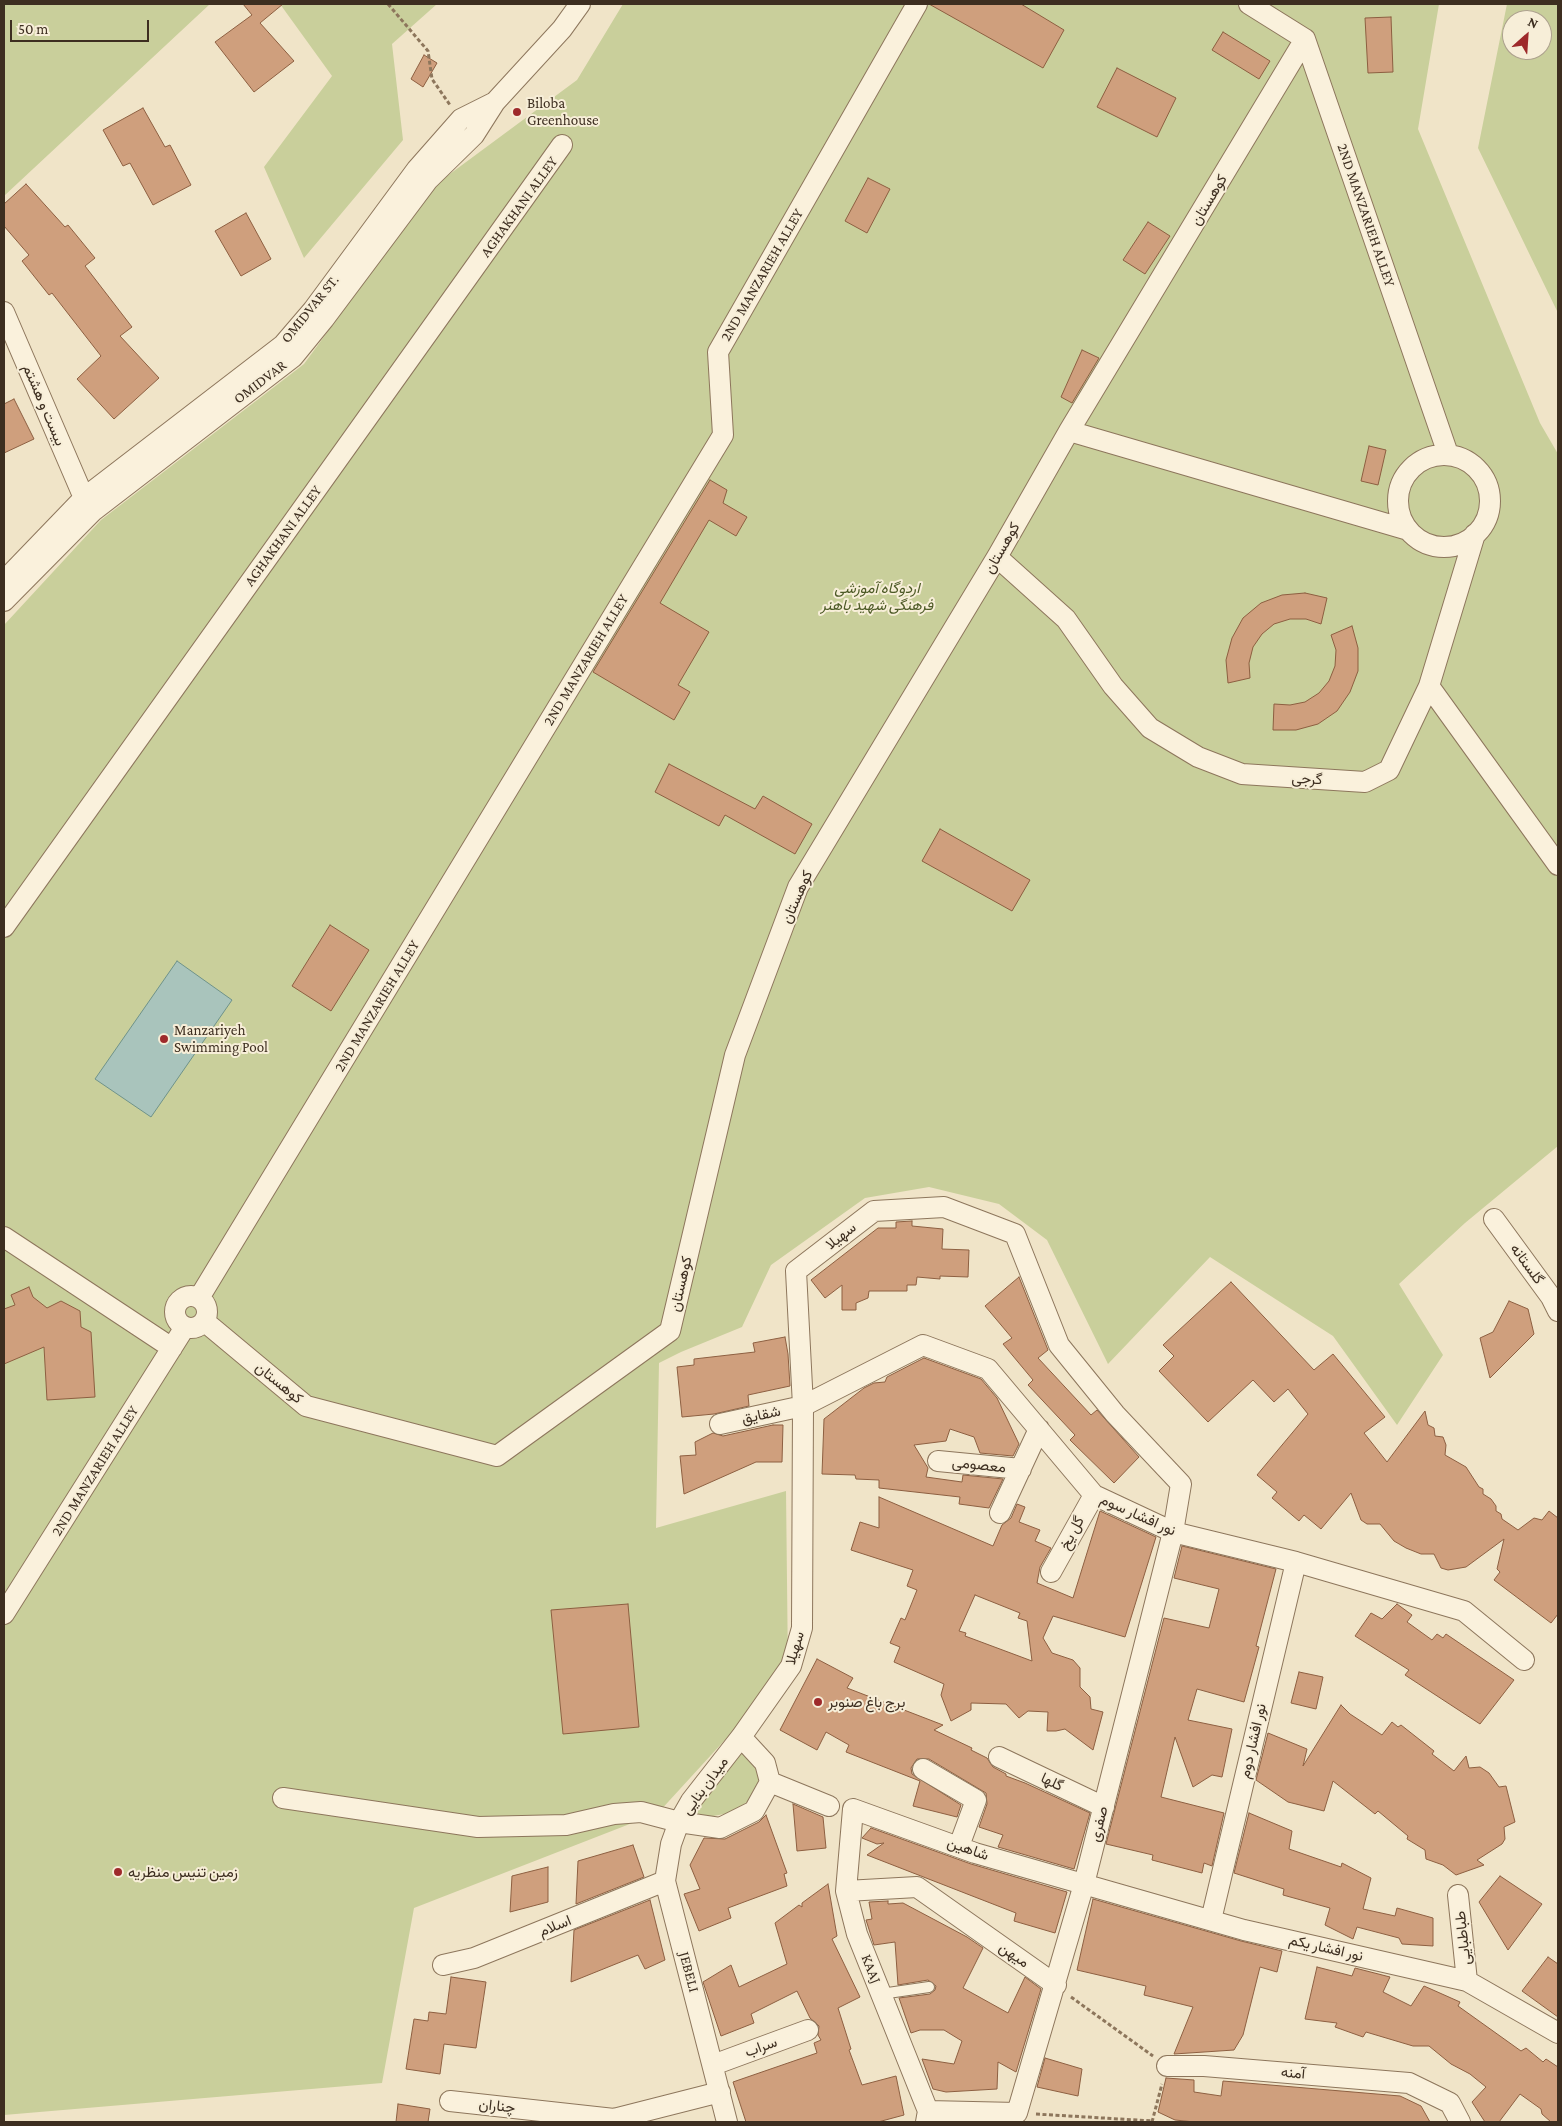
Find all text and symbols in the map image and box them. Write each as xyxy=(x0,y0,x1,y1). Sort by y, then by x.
scale bar xyxy=(12,10,151,42)
north arrow xyxy=(1502,10,1552,60)
text: N xyxy=(1525,13,1541,32)
text: 50 m xyxy=(18,21,48,37)
place label: Biloba Greenhouse xyxy=(527,94,599,129)
marker: Biloba Greenhouse xyxy=(511,106,523,118)
street label: 2ND MANZARIEH ALLEY xyxy=(1333,141,1399,289)
street label: AGHAKHANI ALLEY xyxy=(476,153,562,261)
street label: کوهستان xyxy=(1187,171,1231,229)
street label: 2ND MANZARIEH ALLEY xyxy=(717,206,807,344)
street label: OMIDVAR ST. xyxy=(277,271,343,347)
street label: OMIDVAR xyxy=(230,356,290,408)
street label: بیست و هشتم xyxy=(19,362,69,448)
street label: AGHAKHANI ALLEY xyxy=(240,482,326,590)
street label: کوهستان xyxy=(980,519,1024,577)
park label: اردوگاه آموزشی فرهنگی شهید باهنر xyxy=(821,579,933,614)
street label: 2ND MANZARIEH ALLEY xyxy=(540,591,632,729)
street label: گرجی xyxy=(1291,769,1323,789)
street label: کوهستان xyxy=(777,868,817,926)
street label: 2ND MANZARIEH ALLEY xyxy=(331,937,423,1075)
place label: Manzariyeh Swimming Pool xyxy=(174,1021,268,1056)
marker: Manzariyeh Swimming Pool xyxy=(158,1033,170,1045)
street label: سهیلا xyxy=(822,1219,860,1253)
street label: گلستانه xyxy=(1506,1240,1548,1288)
street label: کوهستان xyxy=(666,1255,696,1313)
street label: کوهستان xyxy=(251,1358,307,1408)
street label: شقایق xyxy=(740,1402,782,1428)
street label: 2ND MANZARIEH ALLEY xyxy=(48,1403,142,1539)
street label: معصومی xyxy=(951,1453,1007,1477)
street label: نور افشار سوم xyxy=(1097,1490,1179,1540)
street label: گل یخ xyxy=(1056,1513,1088,1553)
street label: سهیلا xyxy=(781,1629,809,1667)
place label: برج باغ صنوبر xyxy=(828,1693,905,1711)
marker: برج باغ صنوبر xyxy=(812,1696,824,1708)
street label: نور افشار دوم xyxy=(1236,1702,1270,1780)
street label: میدان بنایی xyxy=(678,1753,732,1819)
street label: گلها xyxy=(1038,1769,1066,1795)
street label: صفری xyxy=(1086,1804,1112,1844)
street label: شاهین xyxy=(945,1833,991,1865)
place label: زمین تنیس منظریه xyxy=(128,1863,238,1881)
marker: زمین تنیس منظریه xyxy=(112,1866,124,1878)
street label: طباطبایی xyxy=(1451,1910,1475,1966)
street label: اسلام xyxy=(536,1911,574,1941)
street label: نور افشار یکم xyxy=(1287,1931,1365,1965)
street label: میهن xyxy=(996,1938,1032,1972)
street label: JEBELI xyxy=(675,1950,703,1994)
street label: KAAJ xyxy=(857,1952,885,1986)
street label: سراب xyxy=(742,2033,780,2061)
street label: آمنه xyxy=(1280,2063,1306,2083)
street label: چناران xyxy=(478,2095,516,2117)

